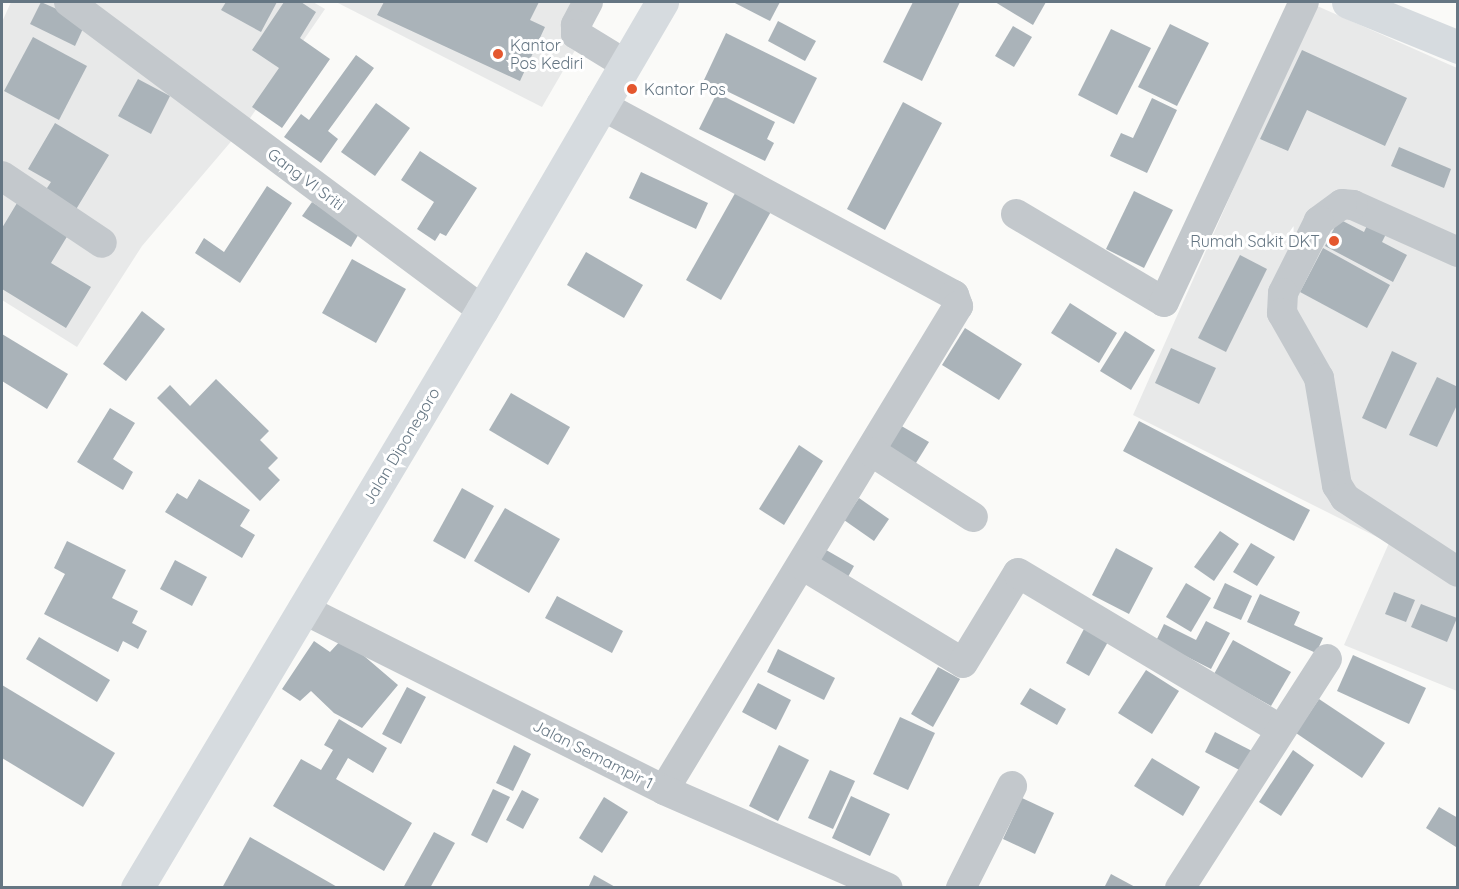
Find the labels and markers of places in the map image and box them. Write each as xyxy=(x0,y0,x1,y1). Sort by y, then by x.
place label: Kantor Pos Kediri xyxy=(510,35,583,73)
marker: Kantor Pos Kediri xyxy=(491,47,505,61)
place label: Kantor Pos xyxy=(644,79,726,99)
marker: Kantor Pos xyxy=(625,82,639,96)
place label: Rumah Sakit DKT xyxy=(1190,231,1320,251)
marker: Rumah Sakit DKT xyxy=(1325,232,1343,250)

